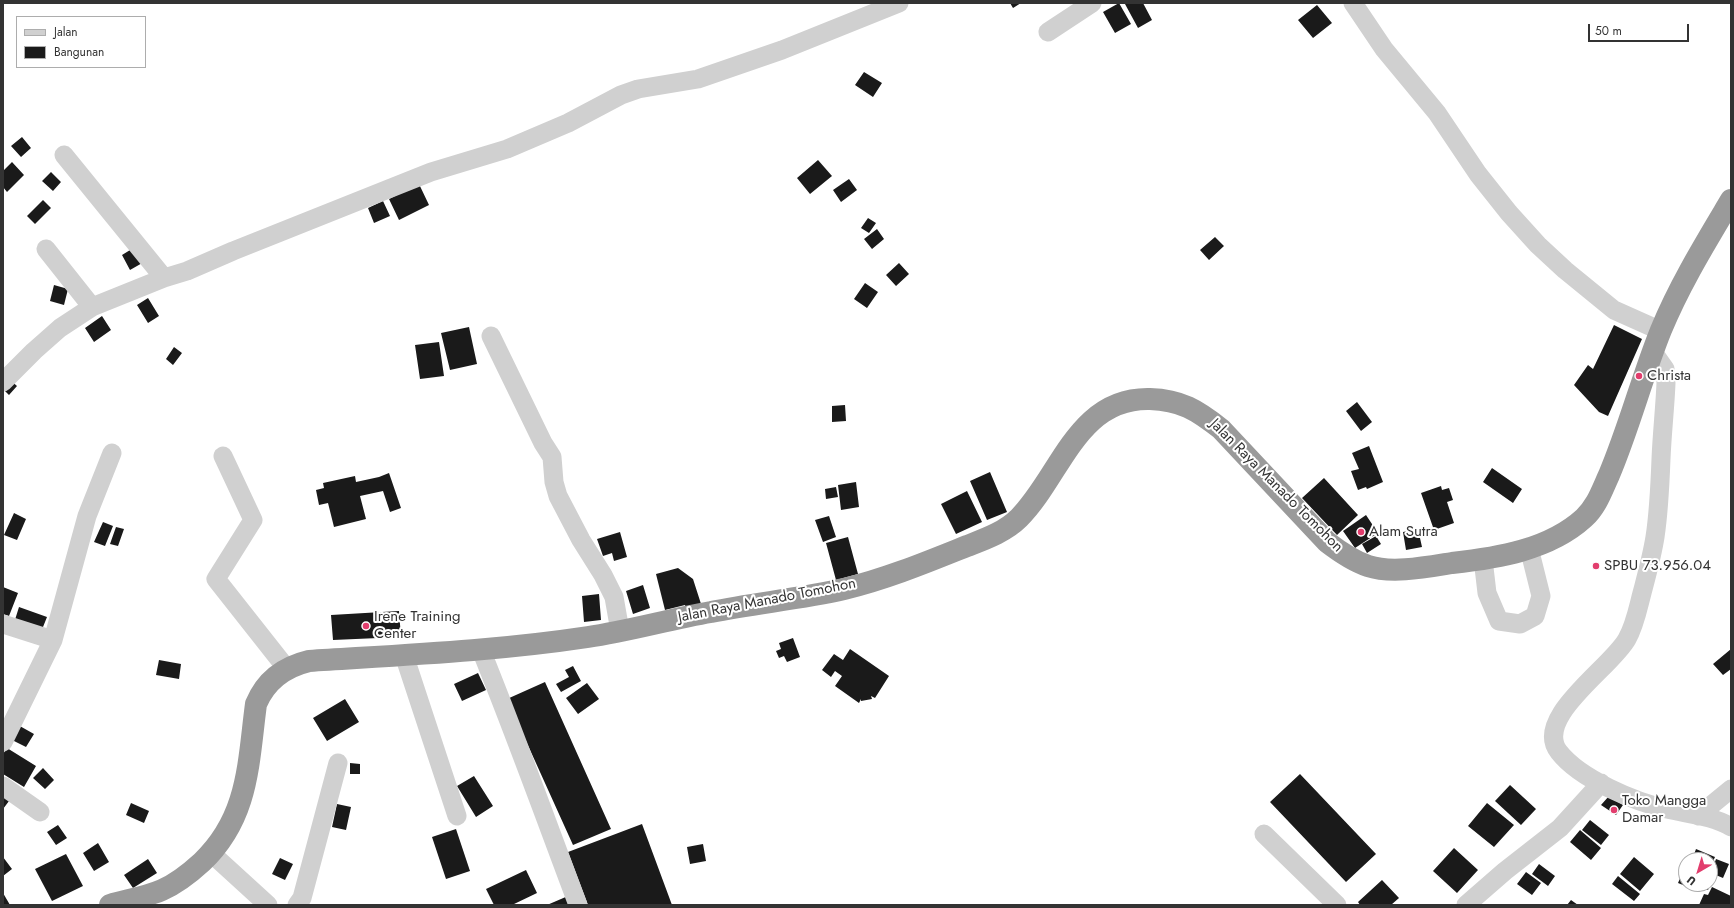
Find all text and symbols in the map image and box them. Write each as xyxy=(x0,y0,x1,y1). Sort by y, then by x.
legend xyxy=(16,16,146,68)
scale bar xyxy=(1590,16,1691,42)
text: 50 m xyxy=(1595,22,1622,40)
text: Jalan xyxy=(54,23,77,41)
text: Bangunan xyxy=(54,43,104,61)
place label: Christa xyxy=(1647,367,1691,385)
marker: Christa xyxy=(1634,371,1644,381)
street label: Jalan Raya Manado Tomohon xyxy=(1206,416,1346,556)
place label: Alam Sutra xyxy=(1369,523,1438,541)
marker: Alam Sutra xyxy=(1356,527,1366,537)
place label: SPBU 73.956.04 xyxy=(1604,557,1711,575)
marker: SPBU 73.956.04 xyxy=(1591,561,1601,571)
street label: Jalan Raya Manado Tomohon xyxy=(676,575,858,627)
place label: Irene Training Center xyxy=(374,608,461,643)
marker: Irene Training Center xyxy=(361,621,371,631)
place label: Toko Mangga Damar xyxy=(1622,792,1706,827)
marker: Toko Mangga Damar xyxy=(1609,805,1619,815)
north arrow xyxy=(1678,852,1718,892)
text: U xyxy=(1683,872,1699,889)

